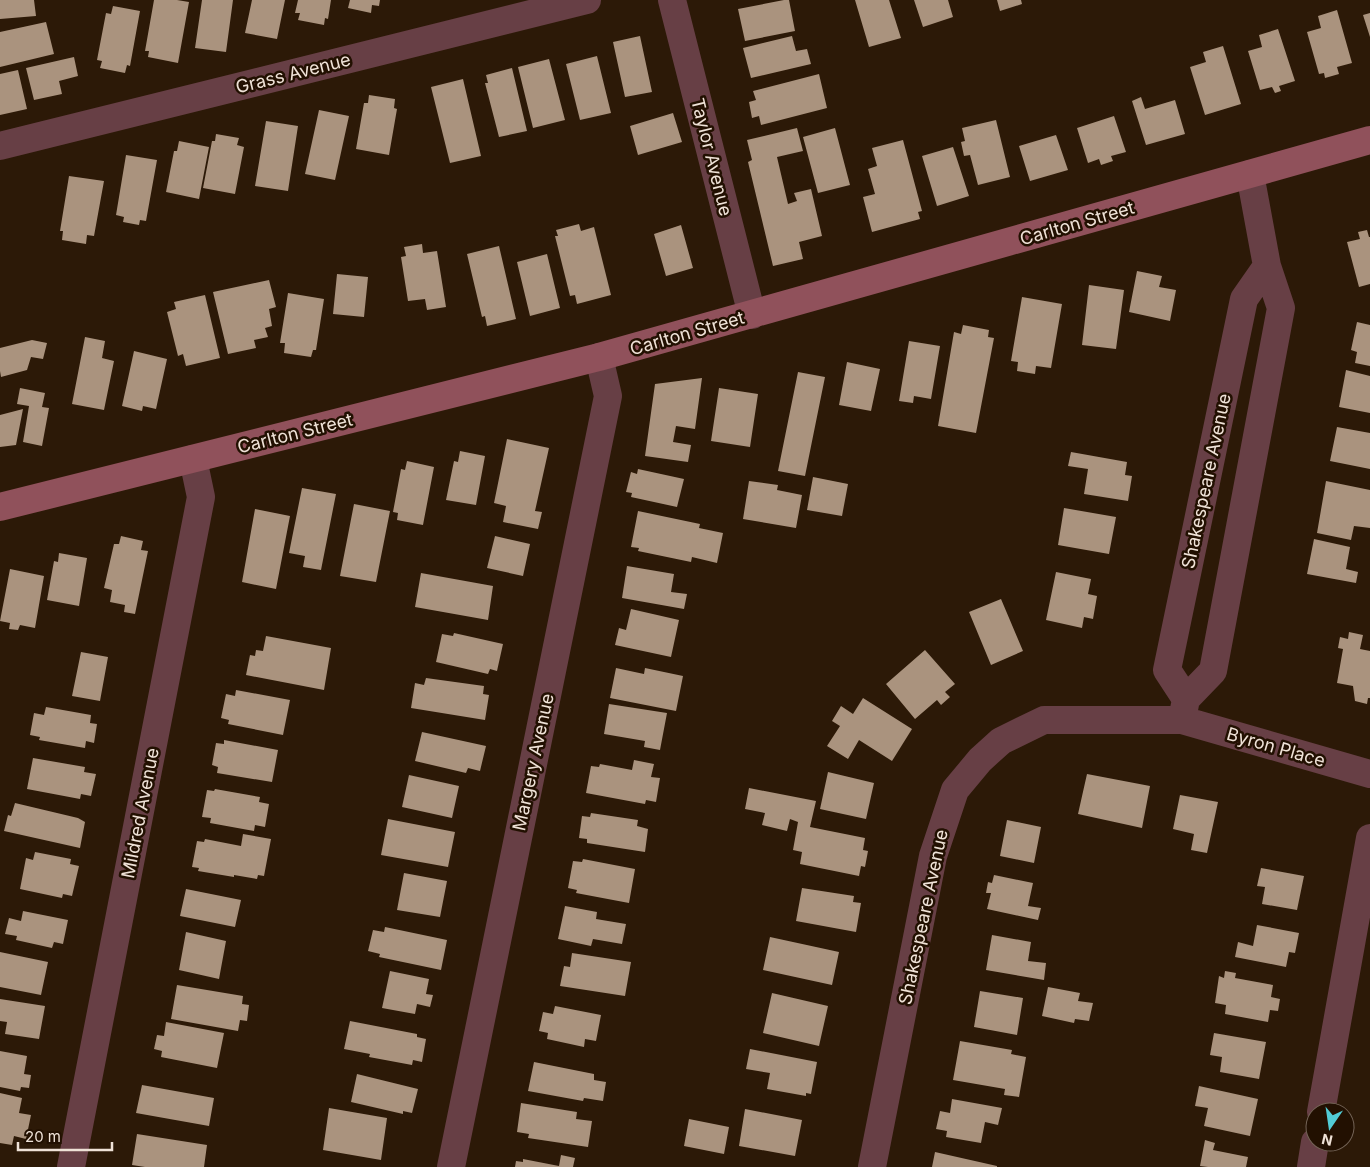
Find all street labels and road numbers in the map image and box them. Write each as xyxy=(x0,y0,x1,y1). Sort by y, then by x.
street label: Grass Avenue xyxy=(233,49,353,97)
street label: Taylor Avenue xyxy=(687,96,737,218)
street label: Carlton Street xyxy=(1017,197,1137,249)
street label: Carlton Street xyxy=(627,307,747,359)
street label: Shakespeare Avenue xyxy=(1177,391,1235,571)
street label: Carlton Street xyxy=(235,409,355,457)
street label: Margery Avenue xyxy=(508,691,558,833)
street label: Byron Place xyxy=(1224,723,1328,771)
street label: Mildred Avenue xyxy=(117,746,163,880)
street label: Shakespeare Avenue xyxy=(894,827,952,1007)

